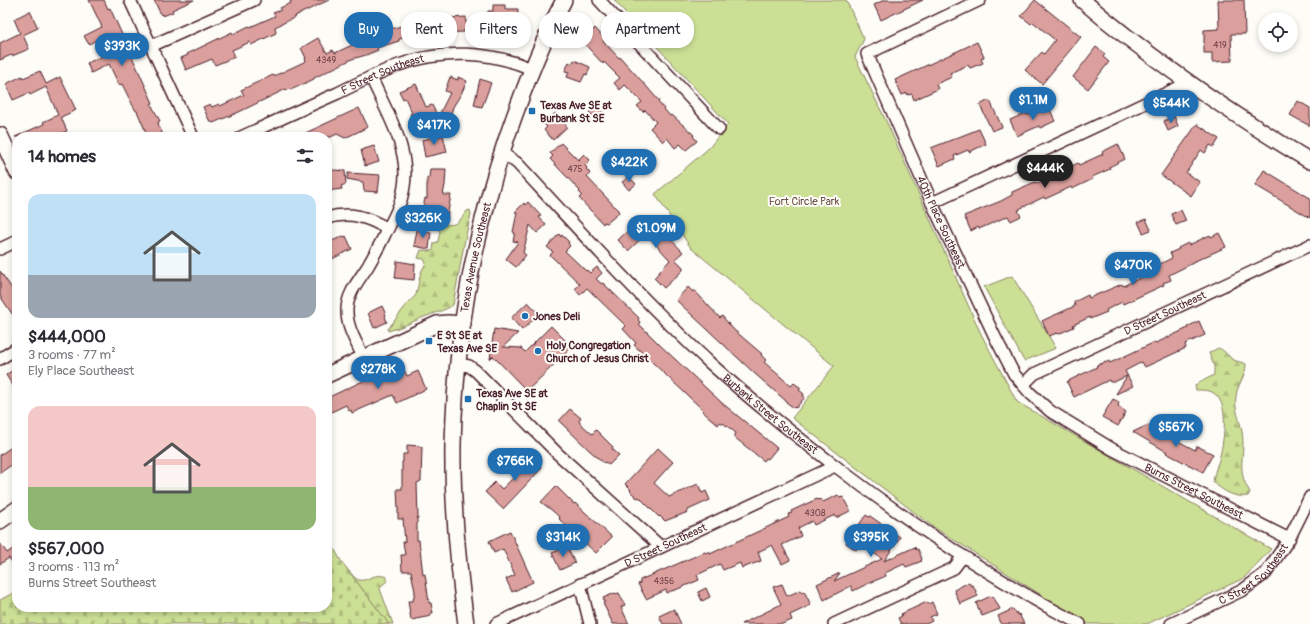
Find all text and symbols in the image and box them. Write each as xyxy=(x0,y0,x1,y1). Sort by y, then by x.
chip: Buy xyxy=(344,12,393,48)
chip: Rent xyxy=(401,12,457,48)
chip: Filters xyxy=(465,12,531,48)
chip: New xyxy=(539,12,593,48)
chip: Apartment xyxy=(601,12,694,48)
map controls xyxy=(1258,12,1298,52)
button: locate xyxy=(1258,12,1298,52)
pin: $393K xyxy=(94,33,150,67)
text: $393K xyxy=(104,38,140,54)
house number: 419 xyxy=(1213,40,1227,51)
street label: F Street Southeast xyxy=(339,52,426,97)
house number: 4349 xyxy=(316,55,336,66)
pin: $1.1M xyxy=(1005,87,1061,121)
pin: $544K xyxy=(1143,90,1199,124)
text: $1.1M xyxy=(1018,92,1048,108)
text: $544K xyxy=(1152,95,1190,111)
place label: Texas Ave SE at Burbank St SE xyxy=(539,99,612,125)
marker: Texas Ave SE at Burbank St SE xyxy=(527,106,537,116)
pin: $417K xyxy=(406,112,462,146)
text: $417K xyxy=(417,117,451,133)
icon: filters xyxy=(294,145,316,167)
text: 14 homes xyxy=(28,146,96,167)
pin: $422K xyxy=(601,149,657,183)
text: $422K xyxy=(611,154,647,170)
pin: $444K xyxy=(1017,155,1073,189)
text: $444K xyxy=(1026,160,1064,176)
house number: 475 xyxy=(568,164,583,175)
street label: 40th Place Southeast xyxy=(914,174,968,271)
park label: Fort Circle Park xyxy=(769,195,840,208)
street label: Texas Avenue Southeast xyxy=(458,200,494,313)
pin: $326K xyxy=(395,205,451,239)
text: $326K xyxy=(405,210,441,226)
pin: $1.09M xyxy=(623,215,689,249)
icon: home xyxy=(136,220,208,292)
text: $1.09M xyxy=(636,220,676,236)
pin: $470K xyxy=(1105,252,1161,286)
text: $470K xyxy=(1114,257,1152,273)
street label: D Street Southeast xyxy=(1122,288,1209,338)
place label: Jones Deli xyxy=(533,310,580,323)
marker: Jones Deli xyxy=(520,311,530,321)
text: $444,000 xyxy=(28,326,106,347)
place label: E St SE at Texas Ave SE xyxy=(436,329,497,355)
marker: E St SE at Texas Ave SE xyxy=(424,336,434,346)
place label: Holy Congregation Church of Jesus Christ xyxy=(546,339,649,365)
marker: Holy Congregation Church of Jesus Christ xyxy=(533,346,543,356)
text: 3 rooms · 77 m² xyxy=(28,347,116,363)
pin: $278K xyxy=(350,356,406,390)
text: $278K xyxy=(360,361,396,377)
text: Ely Place Southeast xyxy=(28,363,134,379)
street label: Burbank Street Southeast xyxy=(720,372,821,457)
place label: Texas Ave SE at Chaplin St SE xyxy=(475,387,548,413)
marker: Texas Ave SE at Chaplin St SE xyxy=(463,394,473,404)
pin: $567K xyxy=(1148,414,1204,448)
text: $567K xyxy=(1158,419,1194,435)
icon: home xyxy=(136,432,208,504)
pin: $766K xyxy=(487,448,543,482)
text: $766K xyxy=(497,453,533,469)
street label: Burns Street Southeast xyxy=(1142,461,1246,522)
house number: 4308 xyxy=(805,508,826,519)
street label: D Street Southeast xyxy=(623,521,709,570)
pin: $314K xyxy=(535,524,591,558)
pin: $395K xyxy=(843,524,899,558)
text: $314K xyxy=(546,529,580,545)
text: $395K xyxy=(853,529,889,545)
text: $567,000 xyxy=(28,538,104,559)
street label: C Street Southeast xyxy=(1217,541,1291,607)
text: 3 rooms · 113 m² xyxy=(28,559,119,575)
text: Burns Street Southeast xyxy=(28,575,156,591)
house number: 4356 xyxy=(654,576,674,587)

